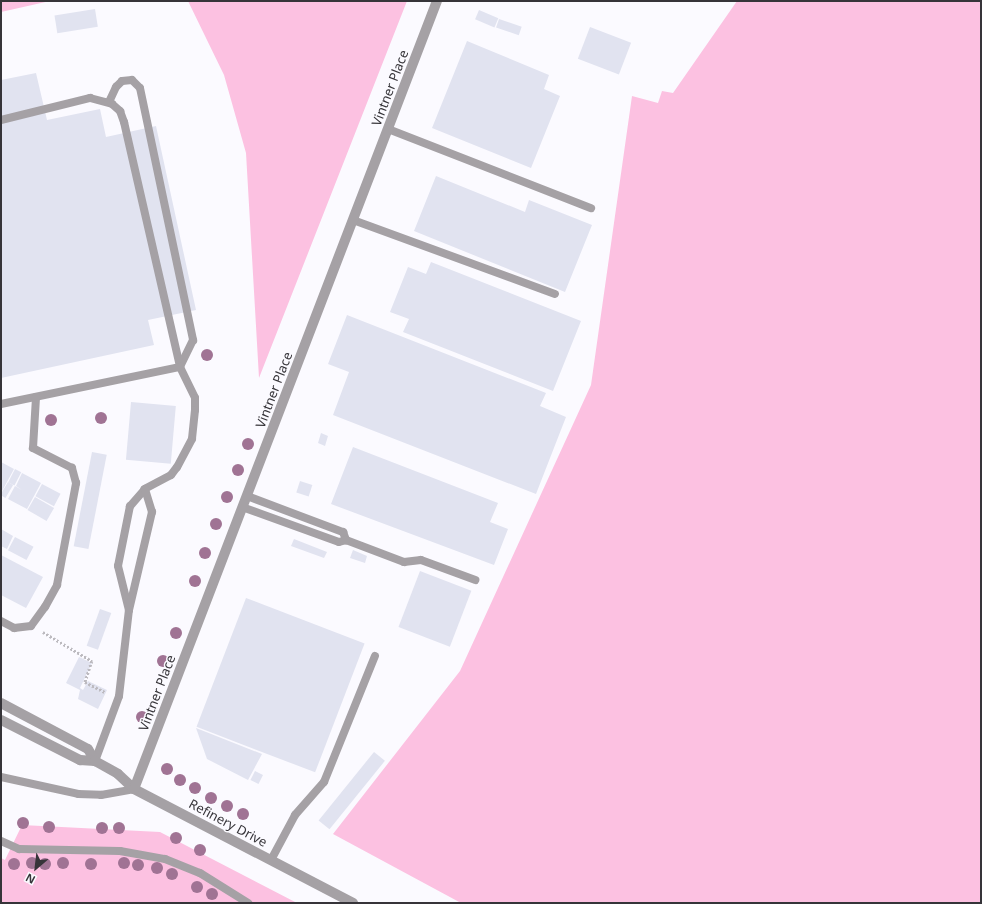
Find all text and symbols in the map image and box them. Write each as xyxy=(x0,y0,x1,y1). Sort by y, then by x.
street label: Vintner Place xyxy=(368,48,412,128)
street label: Vintner Place xyxy=(252,350,296,430)
street label: Vintner Place xyxy=(135,653,179,733)
street label: Refinery Drive xyxy=(186,796,270,850)
north arrow xyxy=(16,848,56,888)
text: N xyxy=(23,870,38,888)

